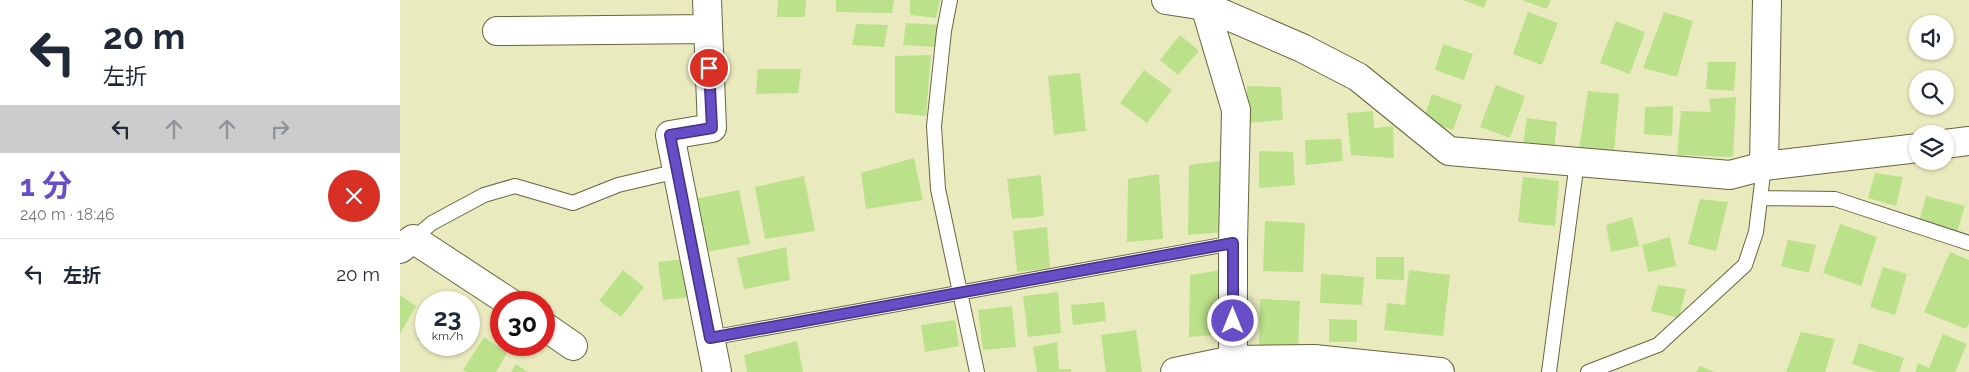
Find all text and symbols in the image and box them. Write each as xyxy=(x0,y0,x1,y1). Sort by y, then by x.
map controls xyxy=(1909,15,1954,170)
button: sound xyxy=(1909,15,1954,60)
text: 20 m xyxy=(103,16,185,57)
icon: left xyxy=(20,20,85,85)
pin xyxy=(688,47,730,89)
icon: arrive xyxy=(695,54,723,82)
text: 左折 xyxy=(103,63,147,89)
button: search xyxy=(1909,70,1954,115)
icon: left xyxy=(107,115,135,143)
icon: ahead xyxy=(160,115,188,143)
icon: ahead xyxy=(213,115,241,143)
icon: right xyxy=(266,115,294,143)
button: layers xyxy=(1909,125,1954,170)
text: 1 分 xyxy=(20,168,72,203)
button: close xyxy=(328,170,380,222)
text: 240 m · 18:46 xyxy=(20,205,115,224)
icon: left xyxy=(20,260,48,288)
text: 20 m xyxy=(336,263,380,285)
text: 左折 xyxy=(63,264,101,286)
speed limit sign: 30 xyxy=(490,291,555,356)
position arrow xyxy=(1206,294,1258,346)
text: 23 xyxy=(433,302,462,332)
text: km/h xyxy=(432,329,463,343)

